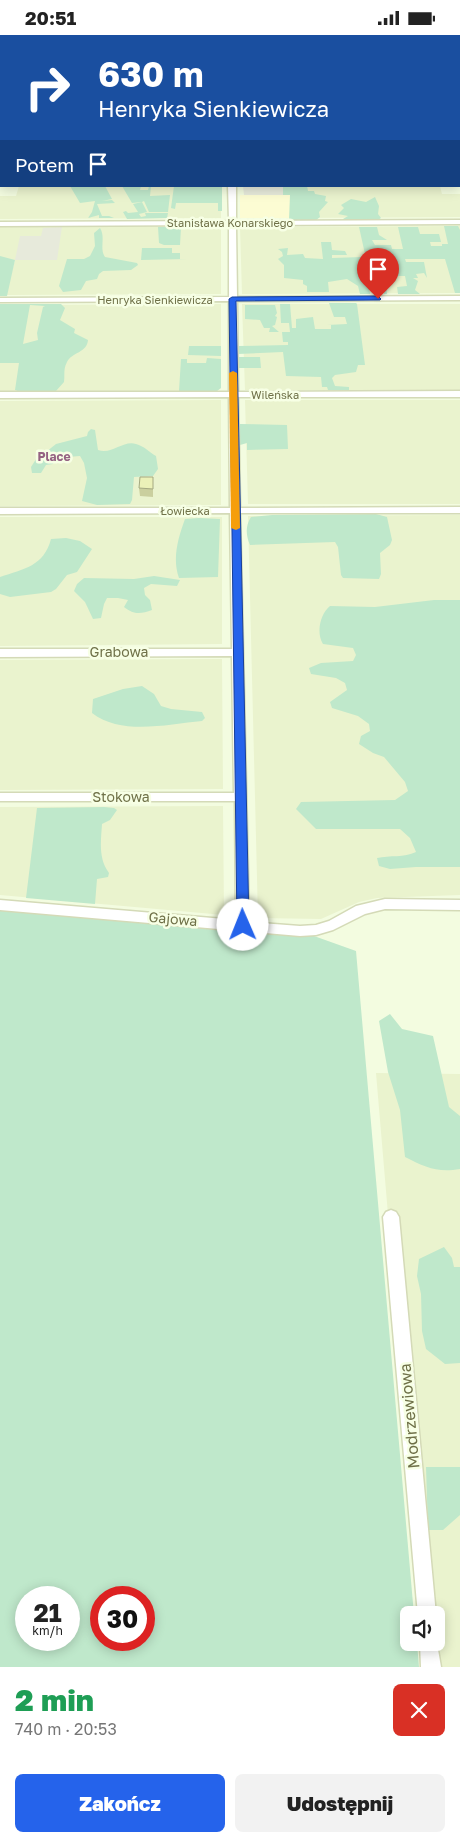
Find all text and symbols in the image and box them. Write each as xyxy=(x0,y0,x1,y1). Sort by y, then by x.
text: 20:51 xyxy=(25,6,76,29)
text: 630 m xyxy=(98,53,204,95)
icon: right xyxy=(15,55,80,120)
text: Henryka Sienkiewicza xyxy=(98,95,329,122)
icon: arrive xyxy=(84,150,112,178)
text: Potem xyxy=(15,153,74,176)
street label: Stanisława Konarskiego xyxy=(167,216,294,229)
pin xyxy=(357,248,399,299)
icon: arrive xyxy=(364,255,392,283)
street label: Henryka Sienkiewicza xyxy=(97,293,213,306)
street label: Wileńska xyxy=(251,388,299,401)
district label: Place xyxy=(37,449,71,464)
street label: Łowiecka xyxy=(160,504,210,517)
street label: Grabowa xyxy=(90,643,148,660)
street label: Stokowa xyxy=(92,788,150,805)
position arrow xyxy=(216,898,268,950)
street label: Gajowa xyxy=(148,908,198,929)
street label: Modrzewiowa xyxy=(394,1363,424,1469)
speed limit sign: 30 xyxy=(90,1586,155,1651)
text: 21 xyxy=(33,1597,62,1628)
map controls xyxy=(400,1606,445,1651)
button: sound xyxy=(400,1606,445,1651)
text: km/h xyxy=(32,1623,63,1638)
text: 2 min xyxy=(15,1682,94,1718)
button: close xyxy=(393,1684,445,1736)
text: 740 m · 20:53 xyxy=(15,1719,117,1739)
button: Zakończ xyxy=(15,1774,225,1832)
button: Udostępnij xyxy=(235,1774,445,1832)

